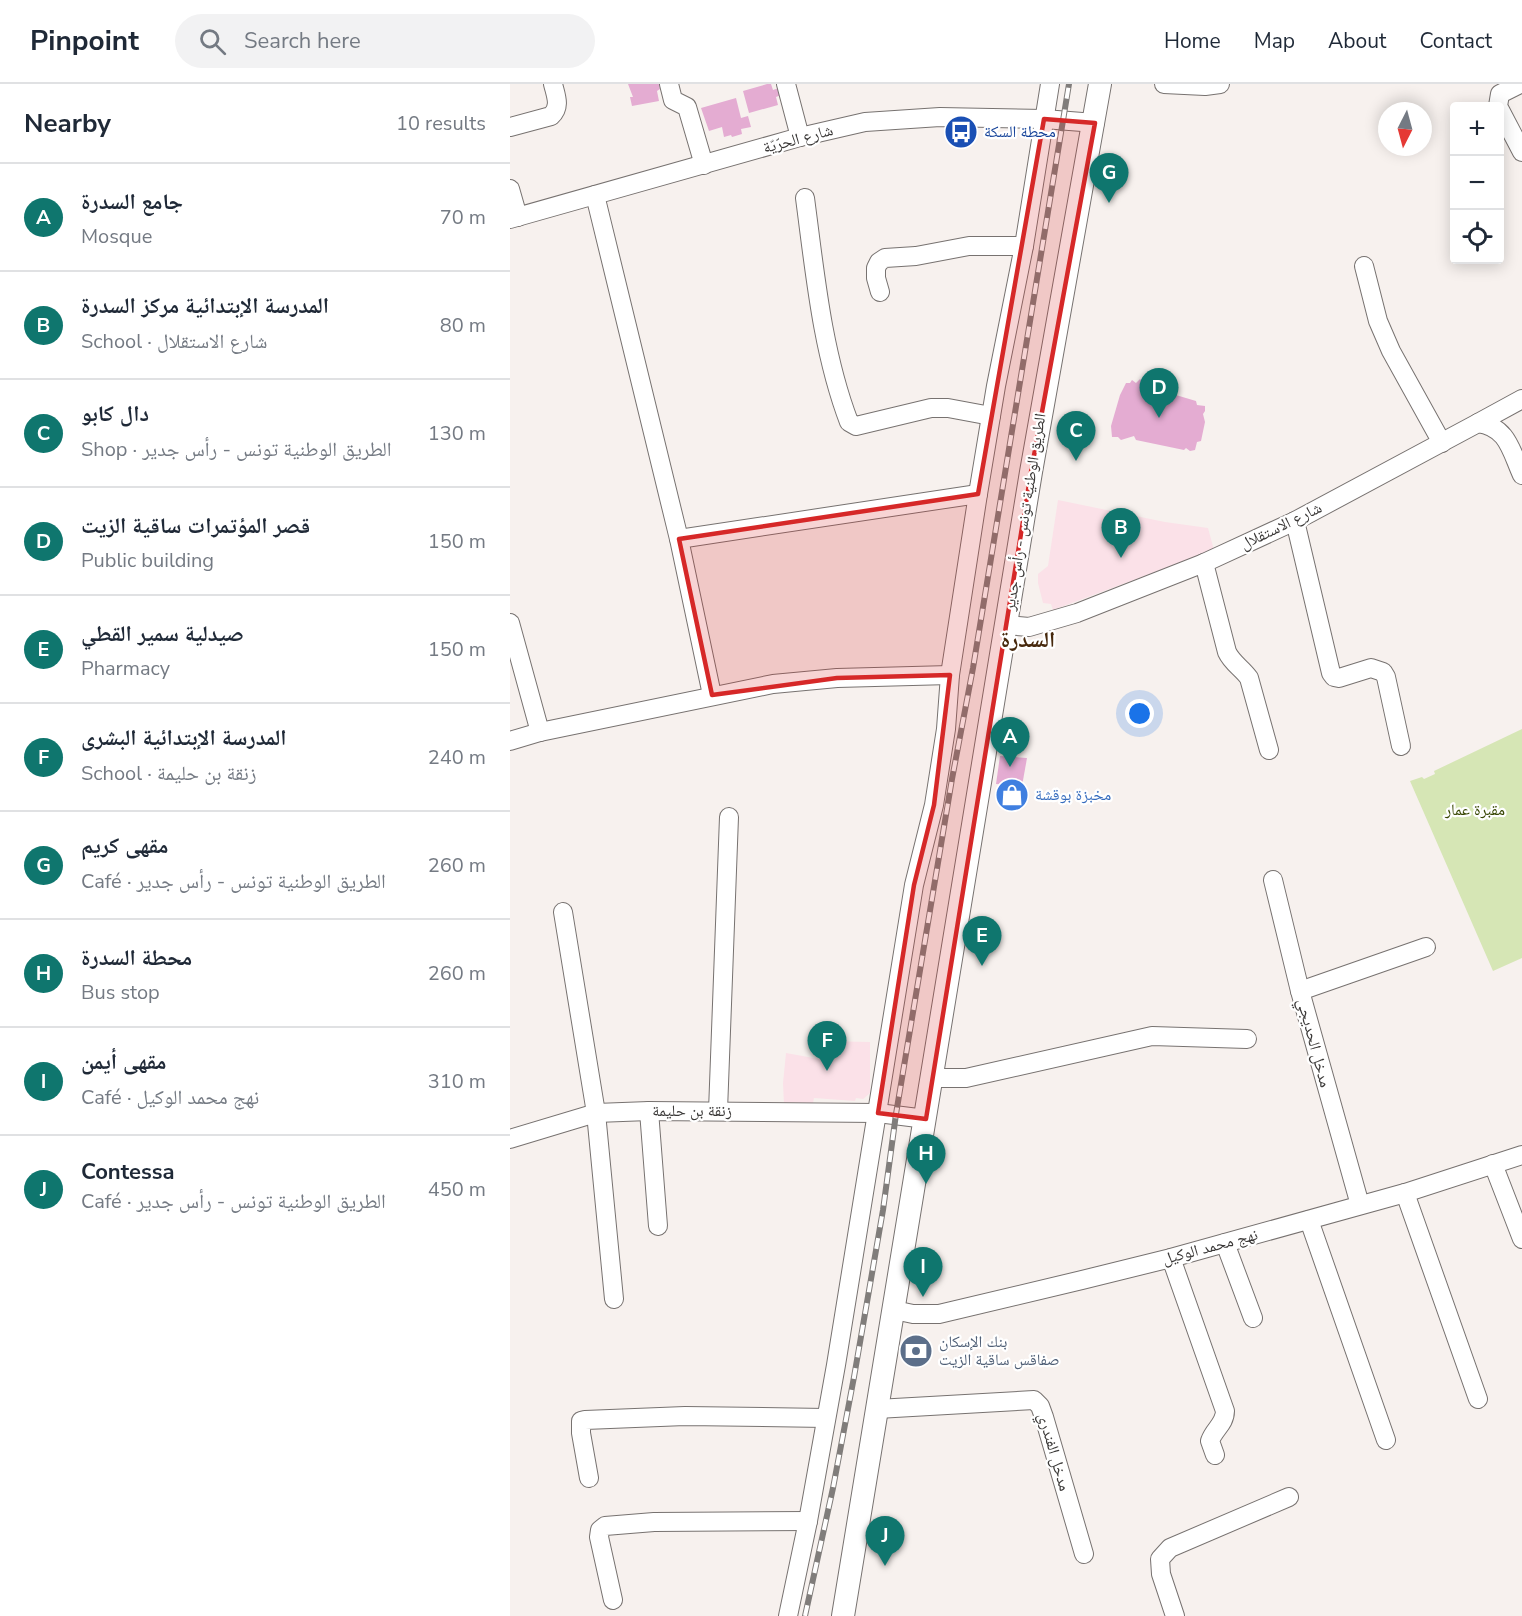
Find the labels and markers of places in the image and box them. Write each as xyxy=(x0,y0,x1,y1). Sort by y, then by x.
bus stop icon: محطة السكة xyxy=(943,114,979,150)
place label: محطة السكة xyxy=(984,121,1056,143)
pin: G xyxy=(1090,154,1128,203)
pin: D xyxy=(1140,368,1178,418)
pin: C xyxy=(1056,412,1096,461)
pin: B xyxy=(1102,508,1140,558)
pin: A xyxy=(990,718,1030,767)
shop icon: مخبزة بوقشة xyxy=(994,777,1030,813)
place label: مخبزة بوقشة xyxy=(1035,784,1111,806)
pin: E xyxy=(962,916,1002,966)
pin: F xyxy=(808,1022,846,1071)
pin: H xyxy=(906,1134,946,1184)
pin: I xyxy=(904,1248,942,1297)
place label: بنك الإسكان صفاقس ساقية الزيت xyxy=(939,1331,1060,1371)
bank icon: بنك الإسكان صفاقس ساقية الزيت xyxy=(898,1333,934,1369)
pin: J xyxy=(866,1516,904,1566)

